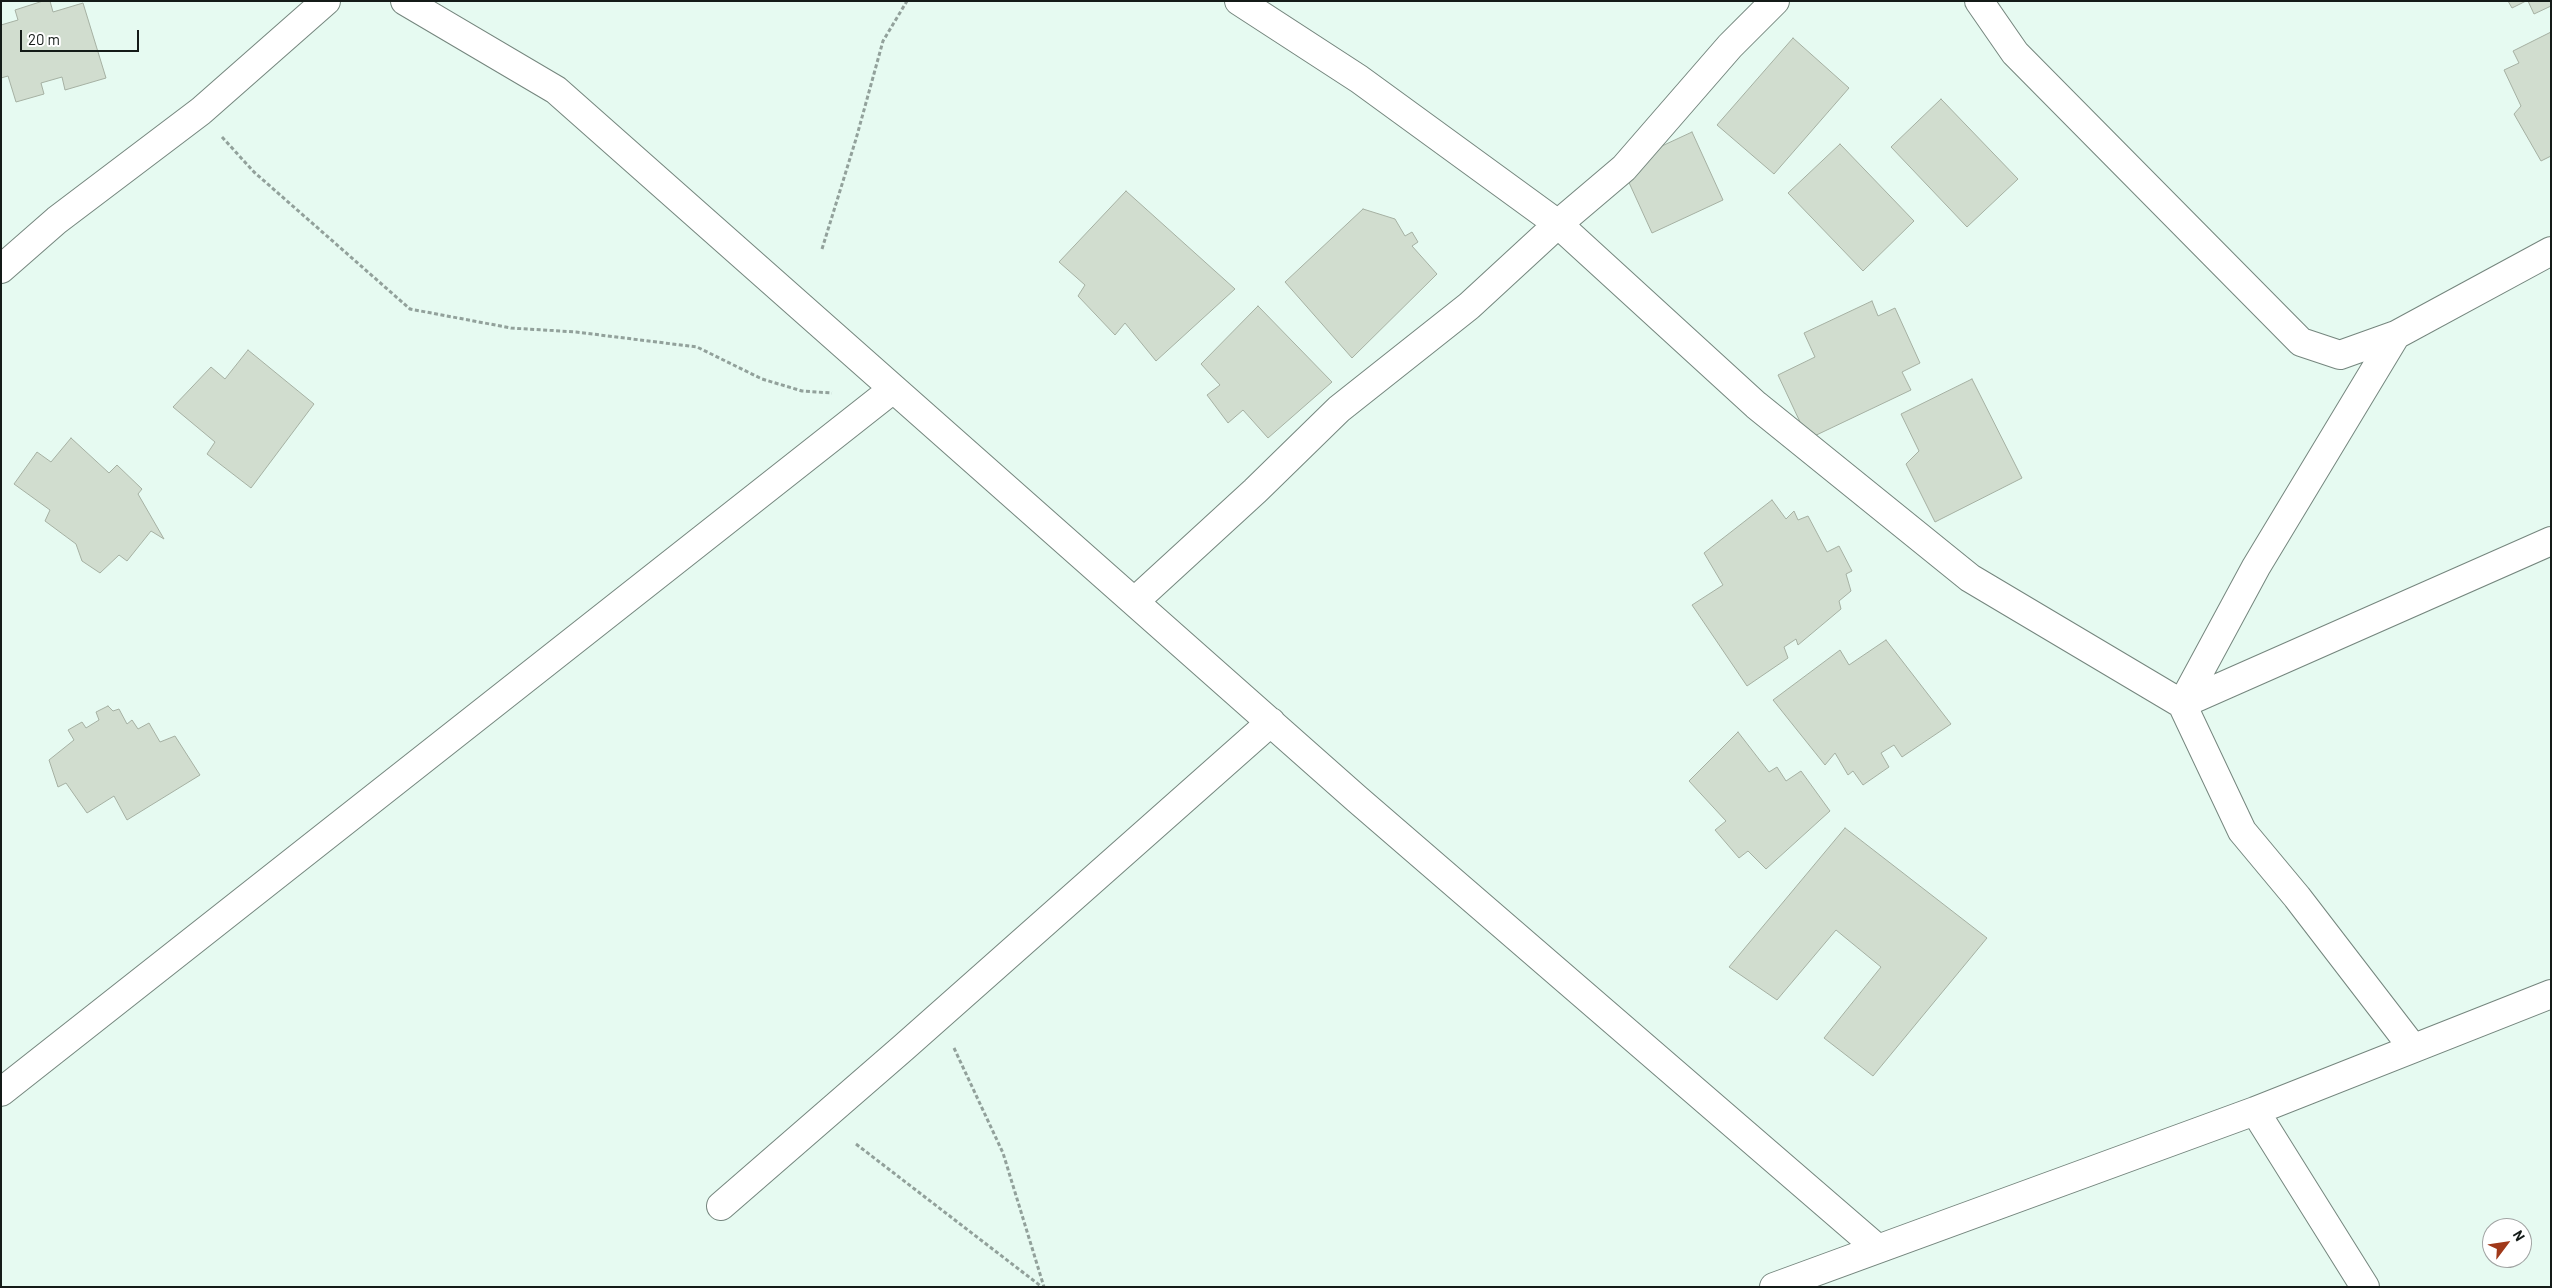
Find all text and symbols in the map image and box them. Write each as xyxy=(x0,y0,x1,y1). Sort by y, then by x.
scale bar xyxy=(22,20,141,52)
text: 20 m xyxy=(28,30,60,48)
north arrow xyxy=(2482,1218,2532,1268)
text: N xyxy=(2510,1227,2529,1244)

